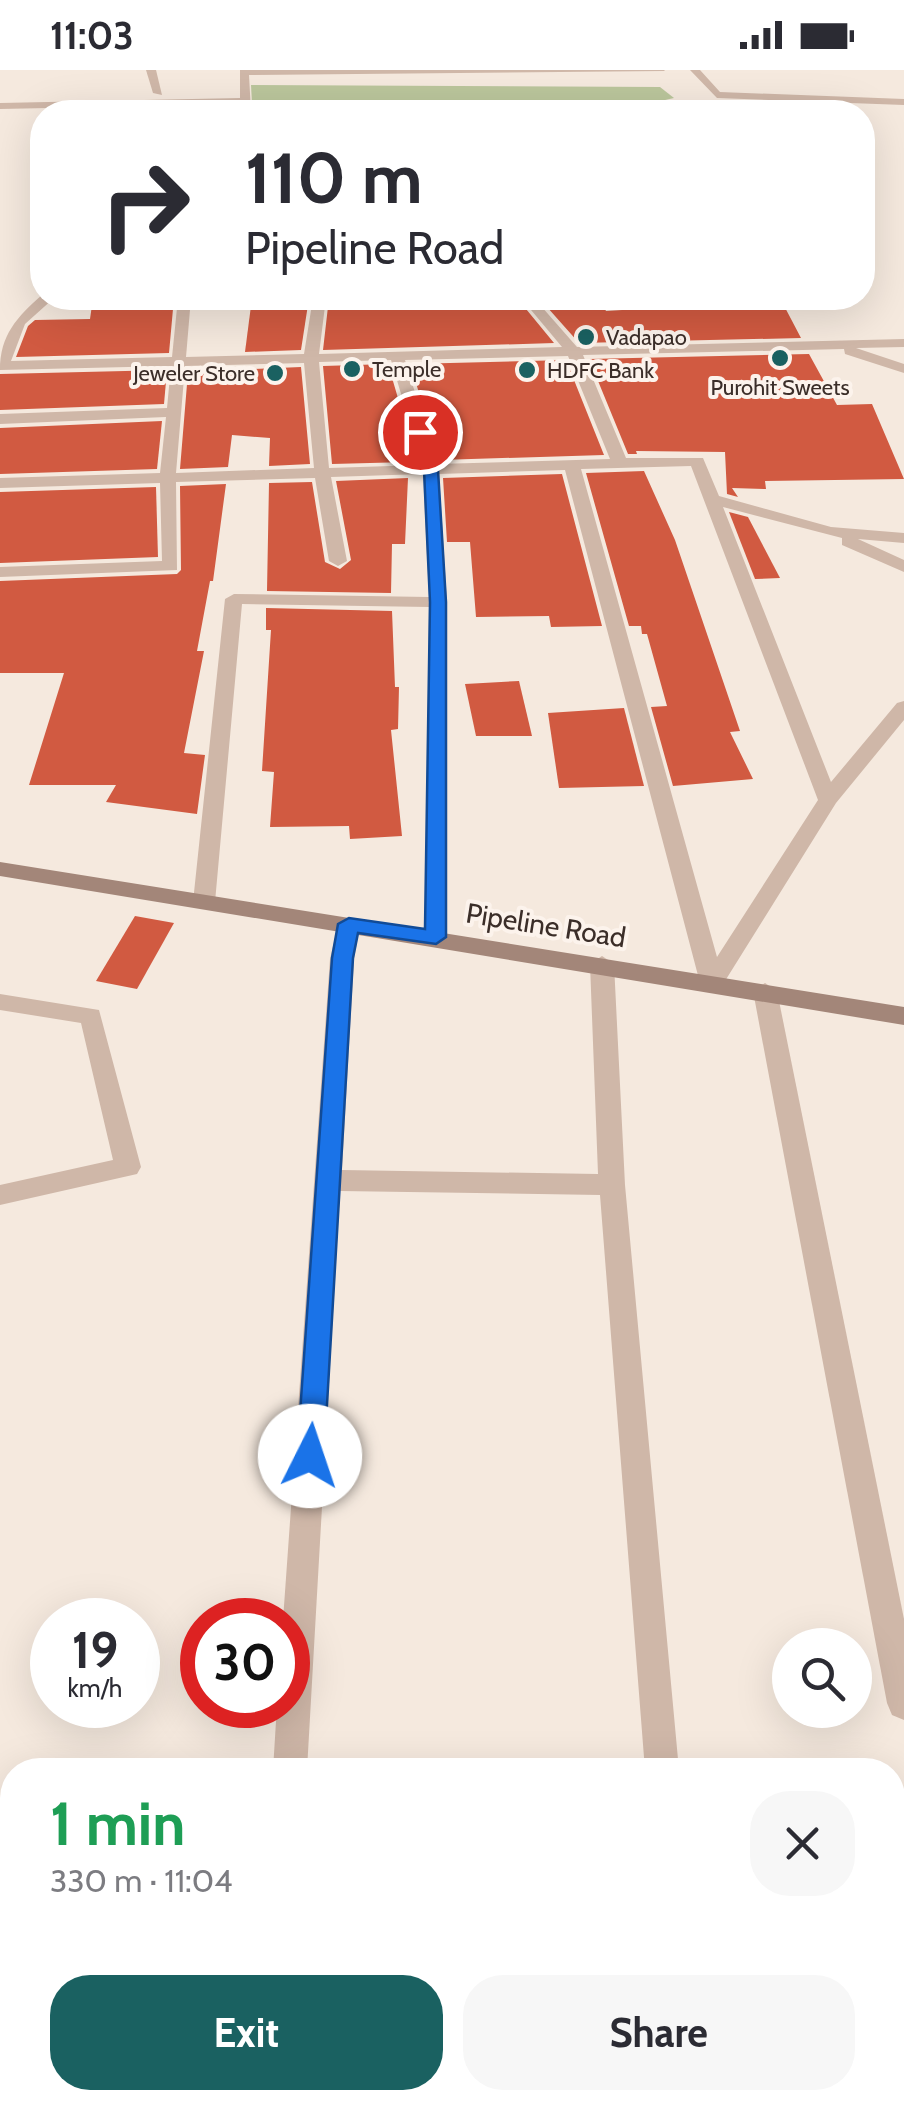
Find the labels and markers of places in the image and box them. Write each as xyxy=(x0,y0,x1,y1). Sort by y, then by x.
place label: Vadapao xyxy=(606,324,687,351)
marker: Vadapao xyxy=(575,326,597,348)
marker: Purohit Sweets xyxy=(769,347,791,369)
place label: Temple xyxy=(372,356,441,383)
place label: HDFC Bank xyxy=(547,357,654,384)
marker: Temple xyxy=(341,358,363,380)
marker: HDFC Bank xyxy=(516,359,538,381)
place label: Jeweler Store xyxy=(132,360,255,387)
marker: Jeweler Store xyxy=(264,362,286,384)
place label: Purohit Sweets xyxy=(710,374,850,401)
pin xyxy=(378,390,463,475)

